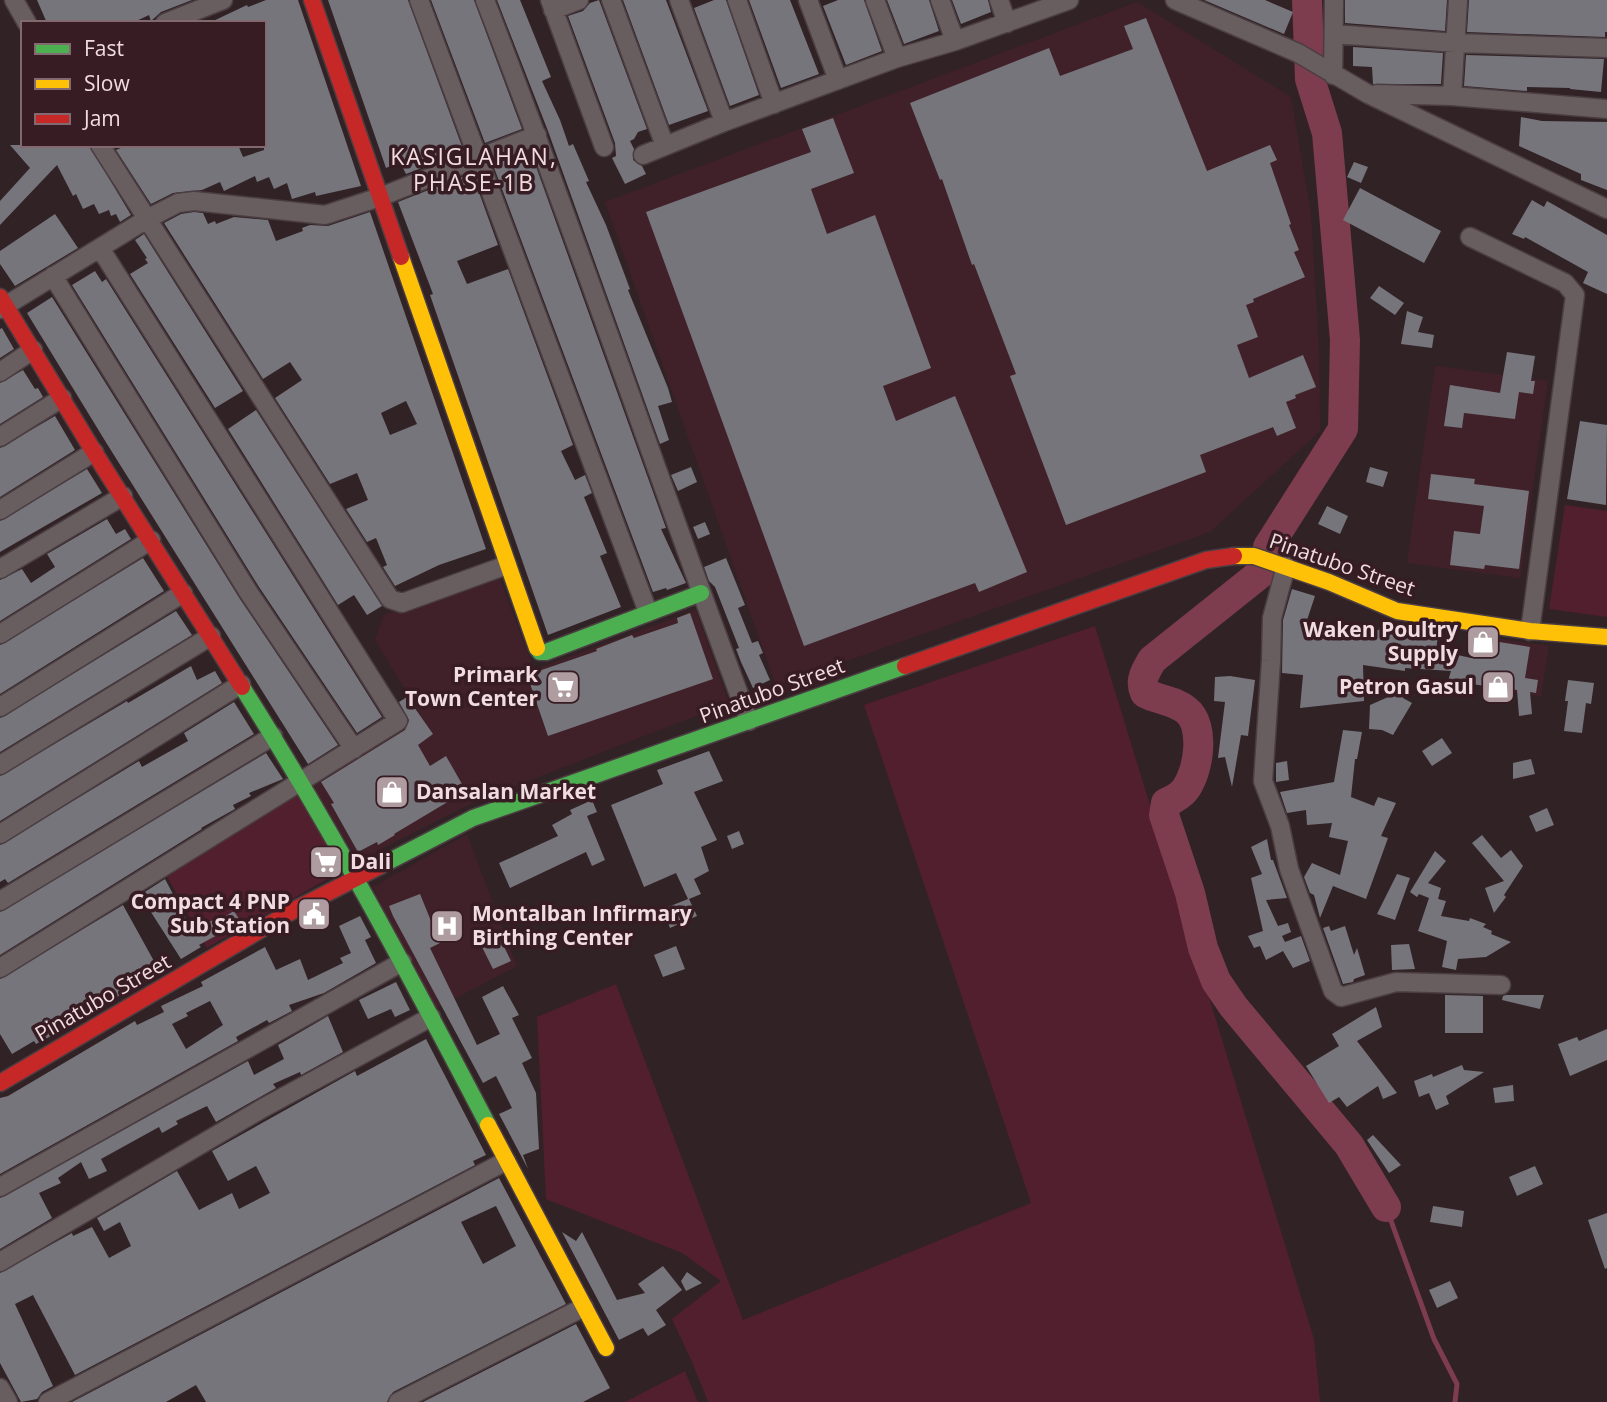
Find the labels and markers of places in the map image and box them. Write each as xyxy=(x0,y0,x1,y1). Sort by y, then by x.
place label: Waken Poultry Supply xyxy=(1303,615,1458,667)
shop icon: Waken Poultry Supply xyxy=(1464,623,1502,661)
place label: Primark Town Center xyxy=(405,660,539,712)
supermarket icon: Primark Town Center xyxy=(544,668,582,706)
shop icon: Petron Gasul xyxy=(1479,668,1517,706)
place label: Petron Gasul xyxy=(1339,672,1474,700)
shop icon: Dansalan Market xyxy=(373,773,411,811)
place label: Dansalan Market xyxy=(416,777,596,805)
supermarket icon: Dali xyxy=(307,843,345,881)
place label: Dali xyxy=(350,847,391,875)
place label: Compact 4 PNP Sub Station xyxy=(131,887,290,939)
public building icon: Compact 4 PNP Sub Station xyxy=(295,895,333,933)
place label: Montalban Infirmary Birthing Center xyxy=(472,899,692,951)
hospital icon: Montalban Infirmary Birthing Center xyxy=(428,907,466,945)

